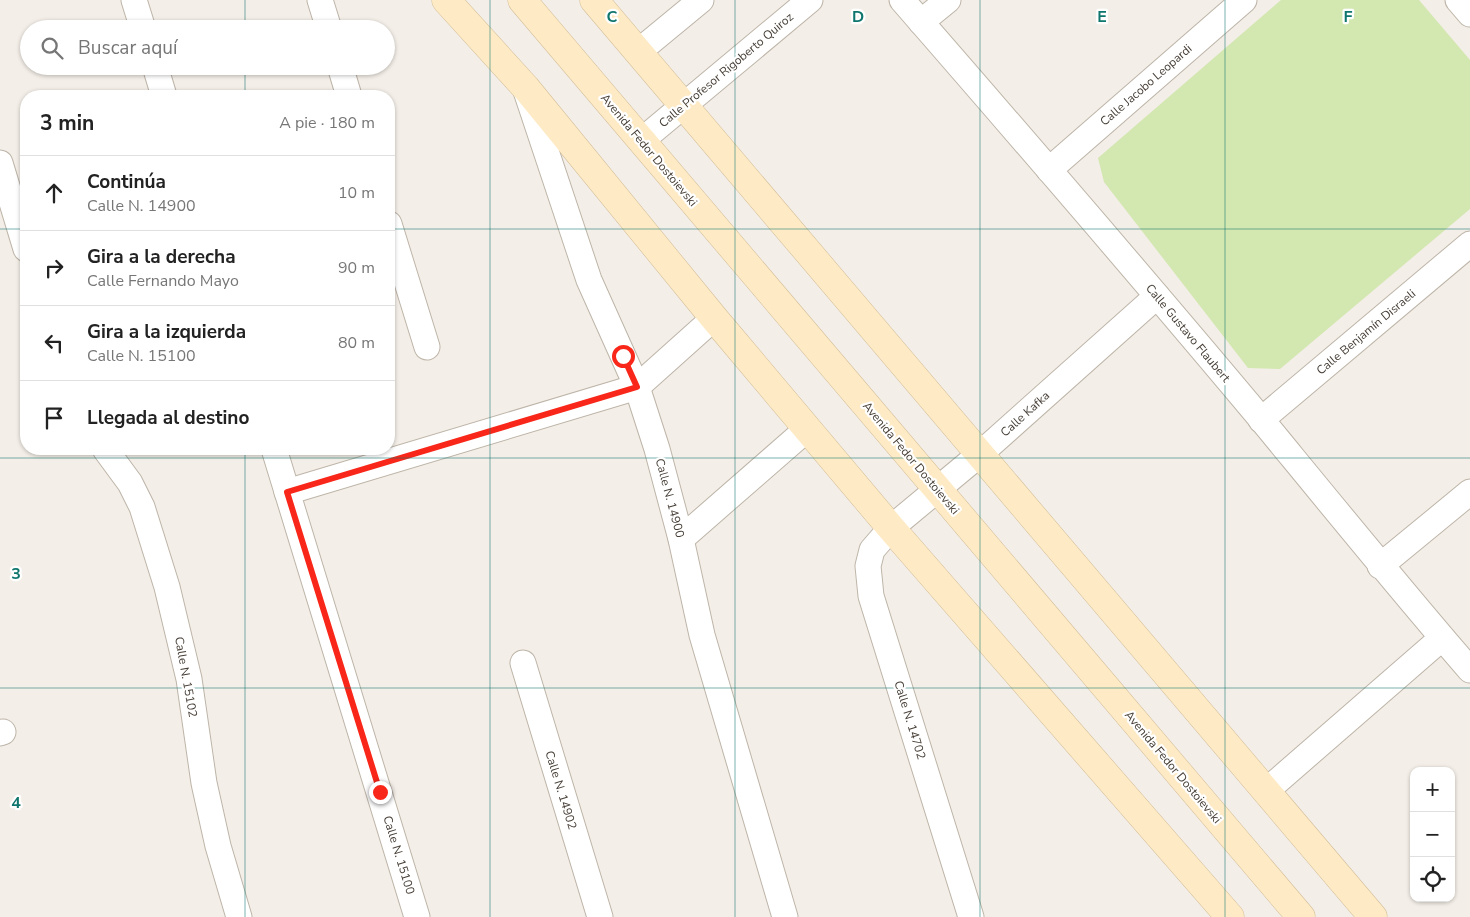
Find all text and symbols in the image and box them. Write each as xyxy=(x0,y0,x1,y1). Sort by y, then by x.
text: C xyxy=(607,6,618,28)
text: D xyxy=(852,6,864,28)
text: E xyxy=(1097,6,1107,28)
text: F xyxy=(1344,6,1353,28)
street label: Calle Profesor Rigoberto Quiroz xyxy=(656,9,797,131)
search box xyxy=(20,20,395,75)
icon: search xyxy=(38,34,66,62)
text: Buscar aquí xyxy=(78,35,177,61)
street label: Calle Jacobo Leopardi xyxy=(1097,41,1195,129)
street label: Avenida Fedor Dostoievski xyxy=(597,90,701,210)
text: 3 min xyxy=(40,109,94,137)
text: A pie · 180 m xyxy=(279,112,375,134)
text: Continúa xyxy=(87,169,166,195)
icon: ahead xyxy=(40,179,68,207)
text: 10 m xyxy=(338,182,375,204)
text: Calle N. 14900 xyxy=(87,195,196,217)
text: Gira a la derecha xyxy=(87,244,236,270)
icon: right xyxy=(40,254,68,282)
text: 90 m xyxy=(338,257,375,279)
text: Calle Fernando Mayo xyxy=(87,270,239,292)
street label: Calle Gustavo Flaubert xyxy=(1142,280,1234,386)
street label: Calle Benjamín Disraeli xyxy=(1313,286,1419,378)
text: Gira a la izquierda xyxy=(87,319,246,345)
icon: left xyxy=(40,329,68,357)
text: 80 m xyxy=(338,332,375,354)
text: Calle N. 15100 xyxy=(87,345,196,367)
route start xyxy=(612,345,635,368)
street label: Calle Kafka xyxy=(997,388,1053,440)
street label: Avenida Fedor Dostoievski xyxy=(859,398,963,518)
icon: arrive xyxy=(40,404,68,432)
text: Llegada al destino xyxy=(87,405,249,431)
street label: Calle N. 14900 xyxy=(652,457,688,539)
text: 3 xyxy=(11,563,21,585)
street label: Calle N. 15102 xyxy=(171,636,201,718)
street label: Calle N. 14702 xyxy=(890,679,930,761)
street label: Avenida Fedor Dostoievski xyxy=(1121,707,1225,827)
street label: Calle N. 14902 xyxy=(541,749,581,831)
map controls xyxy=(1410,767,1455,902)
button: + xyxy=(1410,767,1455,812)
route end xyxy=(369,781,392,804)
text: 4 xyxy=(11,792,21,814)
button: − xyxy=(1410,812,1455,857)
street label: Calle N. 15100 xyxy=(379,814,419,896)
button: locate xyxy=(1410,857,1455,902)

